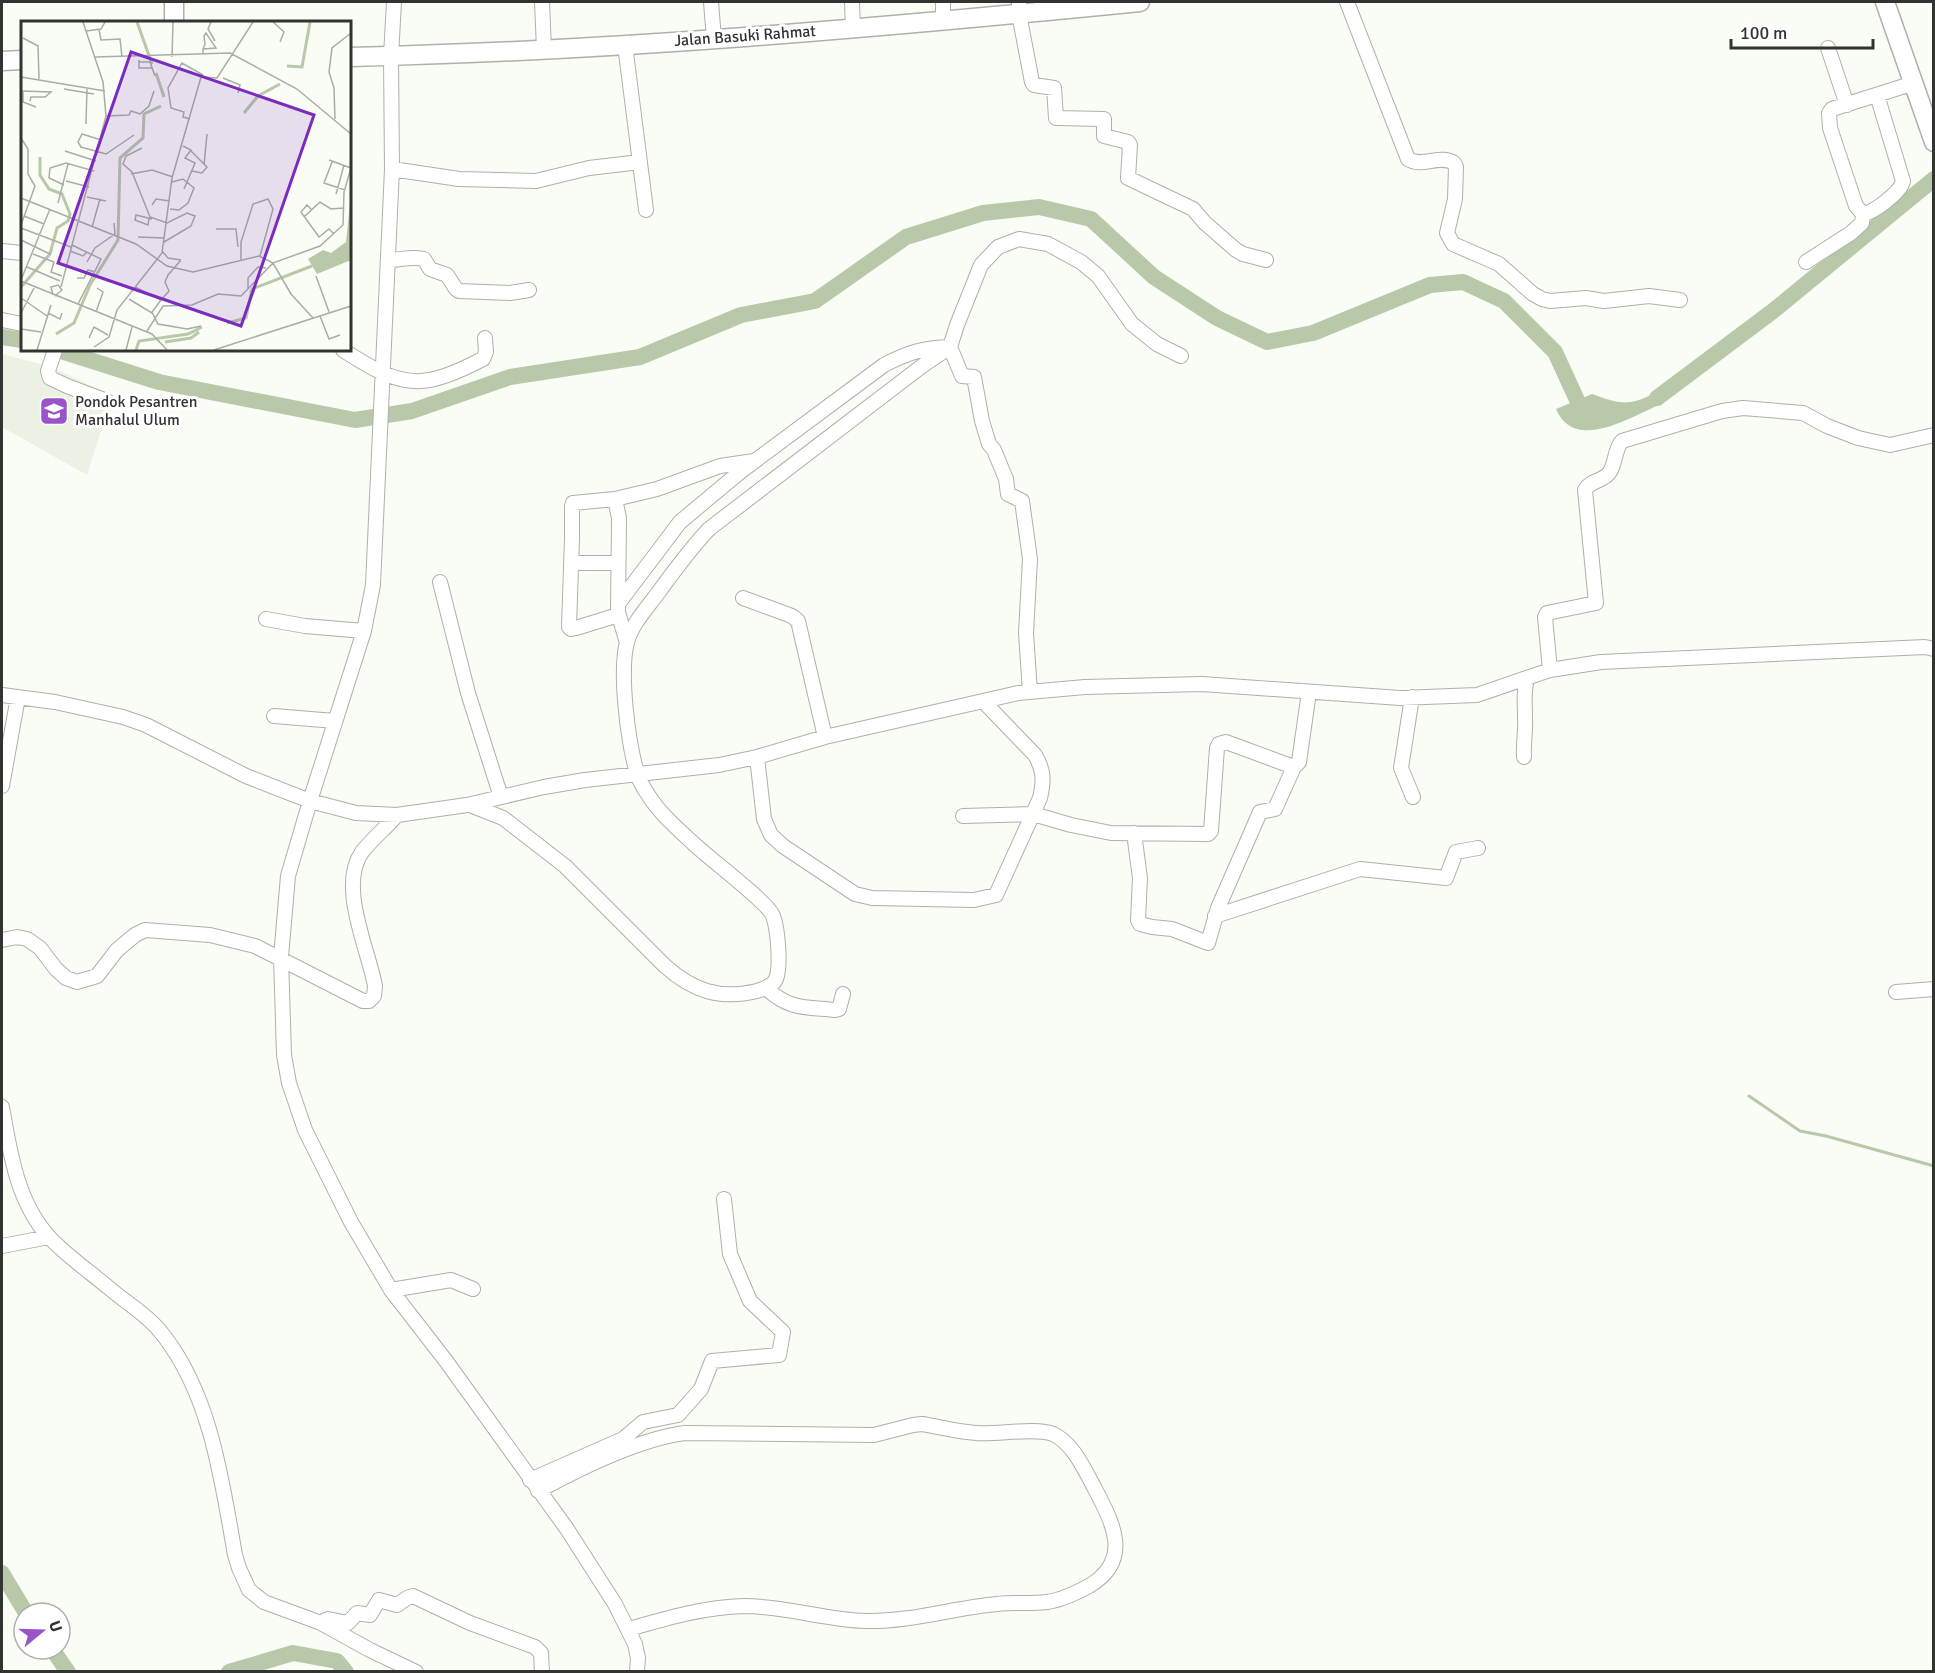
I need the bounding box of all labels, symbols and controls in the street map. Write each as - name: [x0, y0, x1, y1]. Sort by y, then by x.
- scale bar: [1731, 12, 1874, 50]
- inset map: [21, 21, 351, 351]
- street label: Jalan Basuki Rahmat: [674, 21, 817, 51]
- text: 100 m: [1740, 22, 1787, 44]
- place label: Pondok Pesantren Manhalul Ulum: [75, 392, 197, 430]
- school or university icon: Pondok Pesantren Manhalul Ulum: [38, 395, 70, 427]
- north arrow: [12, 1601, 72, 1661]
- text: U: [44, 1618, 66, 1635]

